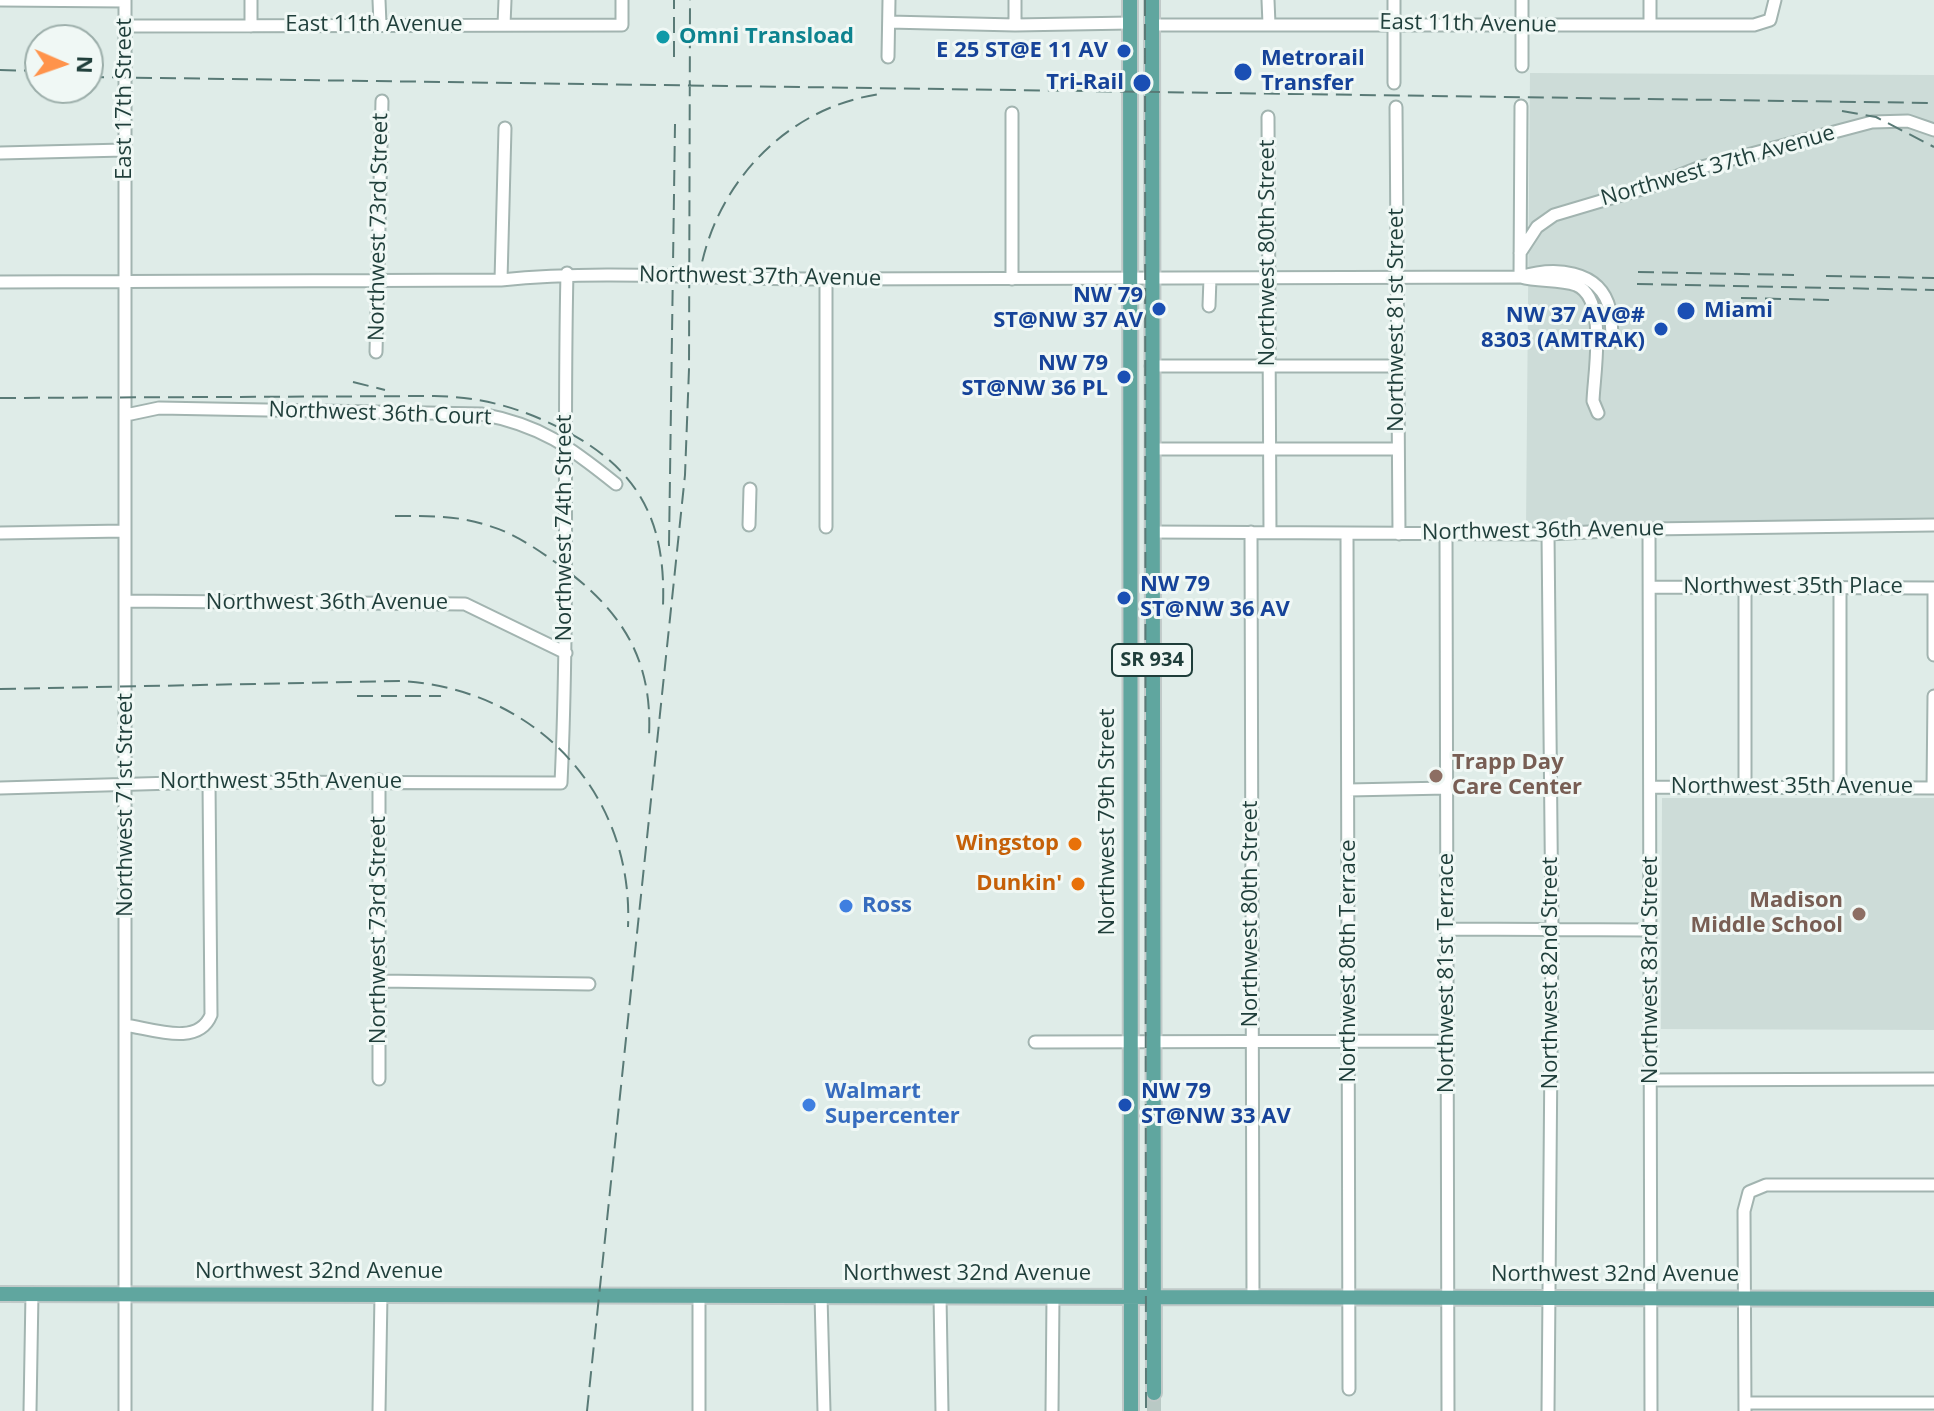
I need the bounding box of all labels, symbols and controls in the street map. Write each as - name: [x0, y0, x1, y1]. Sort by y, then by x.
- street label: East 11th Avenue: [1379, 9, 1557, 39]
- street label: East 11th Avenue: [285, 12, 463, 38]
- street label: East 17th Street: [112, 18, 138, 180]
- north arrow: [24, 24, 104, 104]
- place label: Omni Transload: [679, 24, 854, 50]
- marker: Omni Transload: [654, 28, 672, 46]
- place label: E 25 ST@E 11 AV: [936, 38, 1108, 64]
- marker: E 25 ST@E 11 AV: [1115, 42, 1133, 60]
- place label: Metrorail Transfer: [1261, 46, 1365, 98]
- text: N: [71, 55, 101, 74]
- marker: Metrorail Transfer: [1232, 61, 1254, 83]
- place label: Tri-Rail: [1046, 70, 1124, 96]
- marker: Tri-Rail: [1131, 72, 1153, 94]
- street label: Northwest 73rd Street: [364, 113, 394, 341]
- street label: Northwest 37th Avenue: [1598, 120, 1838, 212]
- street label: Northwest 80th Street: [1255, 139, 1281, 367]
- street label: Northwest 81st Street: [1384, 208, 1410, 432]
- street label: Northwest 37th Avenue: [639, 262, 881, 292]
- place label: NW 79 ST@NW 37 AV: [993, 283, 1143, 334]
- place label: Miami: [1704, 298, 1773, 324]
- marker: NW 79 ST@NW 37 AV: [1150, 300, 1168, 318]
- marker: Miami: [1675, 300, 1697, 322]
- place label: NW 37 AV@# 8303 (AMTRAK): [1481, 303, 1645, 354]
- marker: NW 37 AV@# 8303 (AMTRAK): [1652, 320, 1670, 338]
- place label: NW 79 ST@NW 36 PL: [961, 351, 1108, 402]
- marker: NW 79 ST@NW 36 PL: [1115, 368, 1133, 386]
- street label: Northwest 36th Court: [268, 397, 492, 431]
- street label: Northwest 74th Street: [552, 414, 578, 642]
- street label: Northwest 36th Avenue: [1422, 516, 1664, 546]
- place label: NW 79 ST@NW 36 AV: [1140, 572, 1290, 624]
- street label: Northwest 35th Place: [1683, 574, 1903, 600]
- marker: NW 79 ST@NW 36 AV: [1115, 589, 1133, 607]
- street label: Northwest 36th Avenue: [206, 590, 448, 616]
- road number: SR 934: [1112, 644, 1192, 676]
- street label: Northwest 71st Street: [113, 693, 139, 917]
- street label: Northwest 79th Street: [1095, 708, 1121, 936]
- place label: Trapp Day Care Center: [1452, 750, 1582, 802]
- marker: Trapp Day Care Center: [1427, 767, 1445, 785]
- street label: Northwest 35th Avenue: [160, 769, 402, 795]
- street label: Northwest 35th Avenue: [1671, 774, 1913, 800]
- street label: Northwest 80th Street: [1238, 800, 1264, 1028]
- street label: Northwest 73rd Street: [366, 816, 392, 1044]
- place label: Wingstop: [956, 831, 1059, 857]
- marker: Wingstop: [1066, 835, 1084, 853]
- street label: Northwest 80th Terrace: [1336, 839, 1362, 1083]
- street label: Northwest 81st Terrace: [1434, 853, 1460, 1093]
- street label: Northwest 83rd Street: [1638, 856, 1664, 1084]
- street label: Northwest 82nd Street: [1538, 857, 1564, 1089]
- place label: Dunkin': [976, 871, 1062, 897]
- marker: Dunkin': [1069, 875, 1087, 893]
- place label: Madison Middle School: [1690, 888, 1843, 940]
- place label: Ross: [862, 893, 912, 919]
- marker: Ross: [837, 897, 855, 915]
- marker: Madison Middle School: [1850, 905, 1868, 923]
- place label: Walmart Supercenter: [825, 1079, 960, 1130]
- place label: NW 79 ST@NW 33 AV: [1141, 1079, 1291, 1130]
- marker: Walmart Supercenter: [800, 1096, 818, 1114]
- marker: NW 79 ST@NW 33 AV: [1116, 1096, 1134, 1114]
- street label: Northwest 32nd Avenue: [195, 1259, 443, 1285]
- street label: Northwest 32nd Avenue: [843, 1261, 1091, 1287]
- street label: Northwest 32nd Avenue: [1491, 1262, 1739, 1288]

